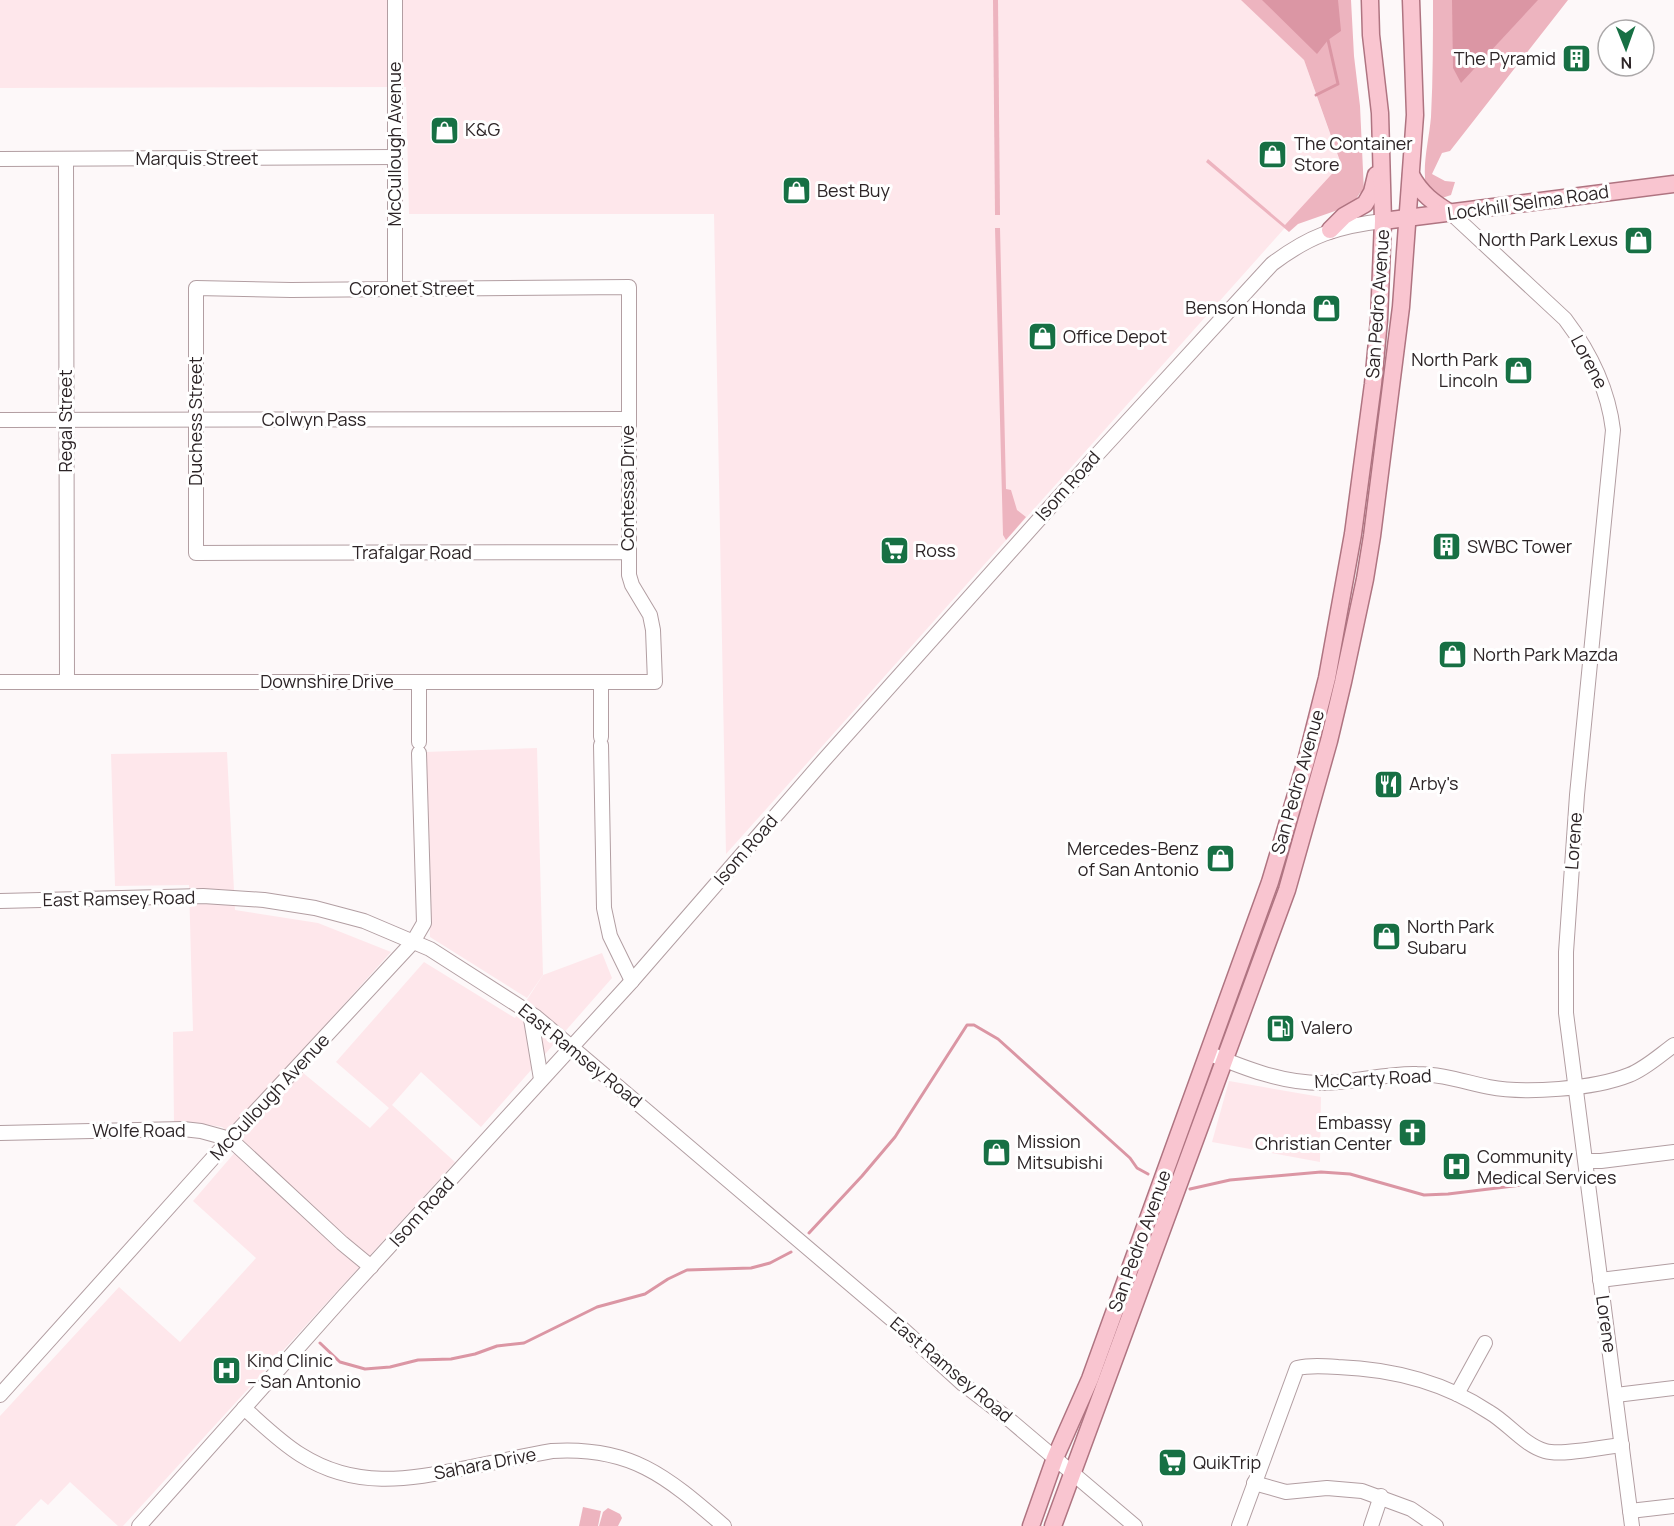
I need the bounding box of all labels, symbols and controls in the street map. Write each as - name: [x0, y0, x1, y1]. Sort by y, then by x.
- north arrow: [1596, 18, 1656, 78]
- building icon: The Pyramid: [1561, 43, 1593, 75]
- place label: The Pyramid: [1454, 46, 1556, 70]
- text: N: [1620, 52, 1632, 74]
- street label: McCullough Avenue: [382, 62, 406, 226]
- shop icon: K&G: [428, 114, 460, 146]
- place label: K&G: [465, 117, 500, 141]
- place label: The Container Store: [1294, 131, 1413, 176]
- shop icon: The Container Store: [1257, 138, 1289, 170]
- street label: Marquis Street: [135, 146, 259, 170]
- shop icon: Best Buy: [780, 175, 812, 207]
- place label: Best Buy: [817, 178, 891, 202]
- street label: Lockhill Selma Road: [1445, 179, 1610, 225]
- shop icon: North Park Lexus: [1623, 224, 1655, 256]
- place label: North Park Lexus: [1479, 227, 1618, 251]
- street label: San Pedro Avenue: [1360, 228, 1394, 379]
- street label: Coronet Street: [349, 276, 475, 300]
- shop icon: Benson Honda: [1311, 292, 1343, 324]
- place label: Benson Honda: [1185, 295, 1306, 319]
- shop icon: Office Depot: [1026, 321, 1058, 353]
- place label: Office Depot: [1063, 324, 1167, 348]
- street label: Lorene: [1566, 330, 1614, 393]
- place label: North Park Lincoln: [1411, 347, 1499, 392]
- shop icon: North Park Lincoln: [1503, 354, 1535, 386]
- street label: Duchess Street: [183, 356, 207, 486]
- street label: Regal Street: [53, 369, 77, 473]
- street label: Colwyn Pass: [262, 407, 366, 431]
- street label: Contessa Drive: [615, 425, 639, 551]
- street label: Isom Road: [1030, 445, 1105, 525]
- building icon: SWBC Tower: [1430, 531, 1462, 563]
- place label: SWBC Tower: [1467, 534, 1573, 558]
- supermarket icon: Ross: [878, 535, 910, 567]
- place label: Ross: [915, 538, 956, 562]
- street label: Trafalgar Road: [352, 540, 472, 564]
- shop icon: North Park Mazda: [1436, 639, 1468, 671]
- place label: North Park Mazda: [1473, 642, 1618, 666]
- street label: Downshire Drive: [260, 669, 394, 693]
- street label: San Pedro Avenue: [1265, 707, 1329, 857]
- restaurant icon: Arby's: [1372, 768, 1404, 800]
- place label: Arby's: [1409, 771, 1458, 795]
- street label: Isom Road: [708, 809, 782, 890]
- street label: Lorene: [1559, 811, 1587, 870]
- place label: Mercedes-Benz of San Antonio: [1067, 836, 1199, 881]
- shop icon: Mercedes-Benz of San Antonio: [1204, 843, 1236, 875]
- street label: East Ramsey Road: [42, 885, 196, 911]
- place label: North Park Subaru: [1407, 914, 1495, 959]
- shop icon: North Park Subaru: [1370, 921, 1402, 953]
- street label: East Ramsey Road: [514, 998, 648, 1113]
- fuel station icon: Valero: [1264, 1012, 1296, 1044]
- place label: Valero: [1301, 1015, 1353, 1039]
- street label: McCullough Avenue: [204, 1028, 334, 1165]
- street label: McCarty Road: [1314, 1063, 1432, 1093]
- place label: Embassy Christian Center: [1255, 1110, 1393, 1155]
- church icon: Embassy Christian Center: [1397, 1117, 1429, 1149]
- street label: Wolfe Road: [92, 1118, 186, 1142]
- place label: Mission Mitsubishi: [1017, 1129, 1103, 1174]
- shop icon: Mission Mitsubishi: [980, 1136, 1012, 1168]
- place label: Community Medical Services: [1477, 1144, 1616, 1189]
- hospital icon: Community Medical Services: [1440, 1151, 1472, 1183]
- street label: San Pedro Avenue: [1102, 1166, 1176, 1315]
- street label: Isom Road: [384, 1171, 459, 1251]
- street label: Lorene: [1591, 1294, 1623, 1354]
- street label: East Ramsey Road: [885, 1311, 1018, 1427]
- place label: Kind Clinic – San Antonio: [247, 1348, 361, 1393]
- hospital icon: Kind Clinic – San Antonio: [210, 1355, 242, 1387]
- street label: Sahara Drive: [432, 1441, 538, 1485]
- supermarket icon: QuikTrip: [1156, 1447, 1188, 1479]
- place label: QuikTrip: [1193, 1450, 1261, 1474]

